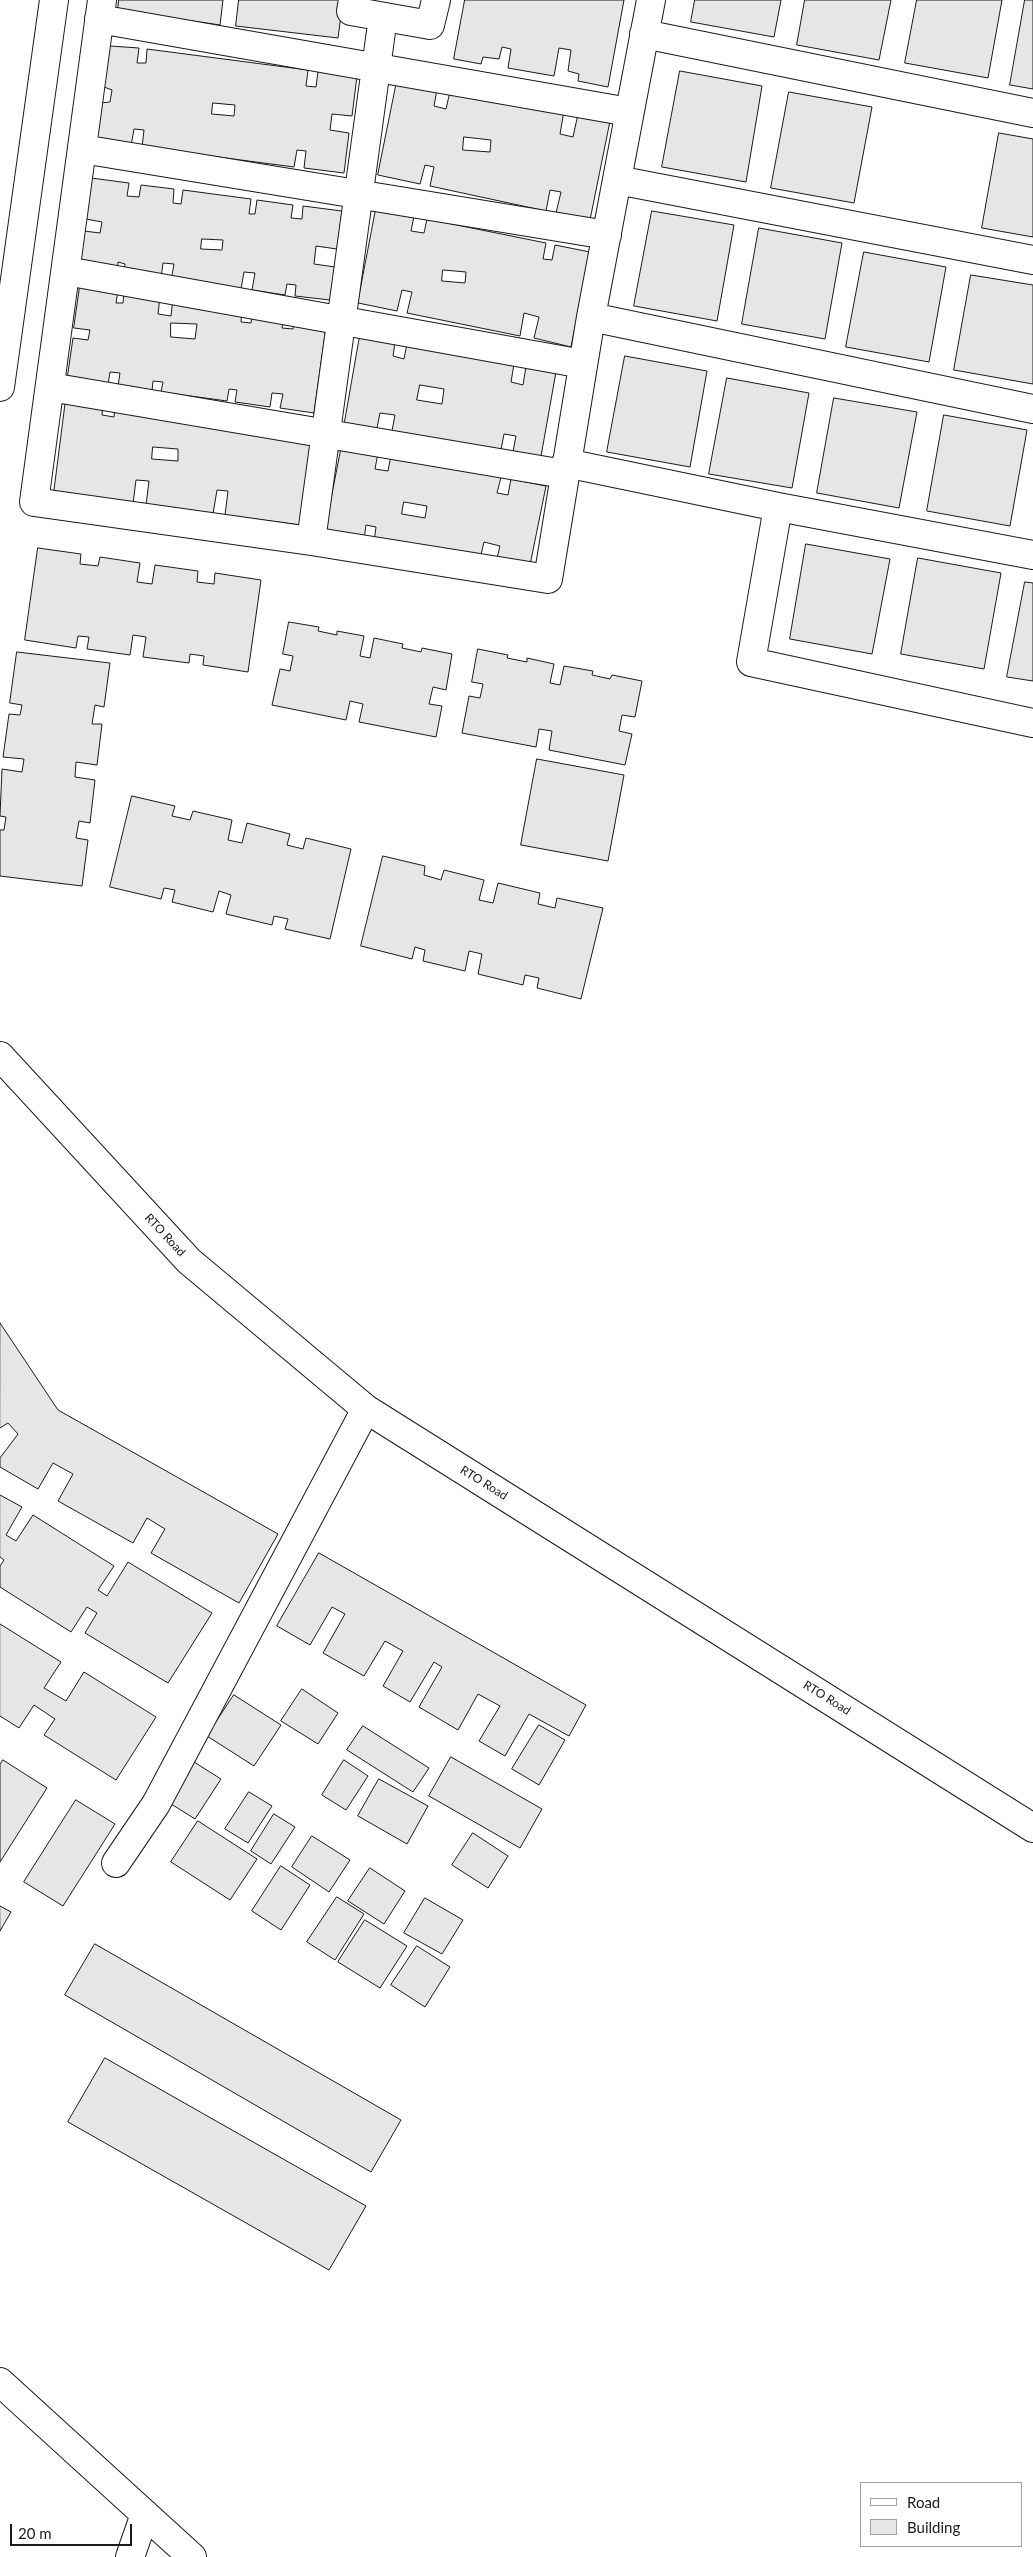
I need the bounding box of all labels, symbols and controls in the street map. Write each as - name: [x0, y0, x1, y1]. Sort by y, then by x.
- street label: RTO Road: [142, 1211, 188, 1259]
- street label: RTO Road: [458, 1463, 510, 1503]
- street label: RTO Road: [801, 1678, 853, 1718]
- legend: [860, 2482, 1023, 2547]
- text: Road: [907, 2493, 940, 2511]
- scale bar: [12, 2514, 135, 2546]
- text: Building: [907, 2518, 960, 2536]
- text: 20 m: [18, 2524, 52, 2542]

